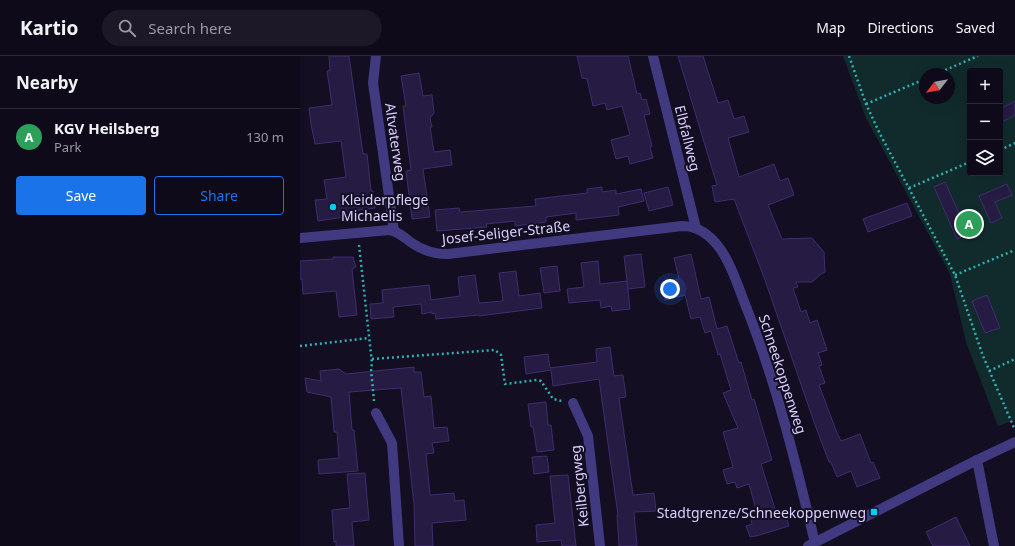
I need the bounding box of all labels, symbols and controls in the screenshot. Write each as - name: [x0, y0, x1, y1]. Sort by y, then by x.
- search box: [102, 10, 382, 46]
- text: Kartio: [20, 15, 78, 41]
- icon: search: [116, 17, 138, 39]
- text: Search here: [148, 18, 232, 38]
- text: Map: [816, 18, 845, 37]
- text: Directions: [867, 18, 934, 37]
- text: Saved: [956, 18, 995, 37]
- north arrow: [919, 68, 955, 104]
- map controls: [967, 68, 1003, 176]
- button: +: [967, 68, 1003, 104]
- text: Nearby: [16, 71, 78, 94]
- street label: Altvaterweg: [381, 102, 411, 182]
- street label: Elbfallweg: [671, 103, 705, 173]
- button: −: [967, 104, 1003, 140]
- text: KGV Heilsberg: [54, 118, 160, 138]
- text: A: [25, 128, 34, 146]
- text: 130 m: [246, 128, 284, 146]
- text: Park: [54, 138, 81, 156]
- button: layers: [967, 140, 1003, 176]
- button: Save: [16, 176, 146, 215]
- button: Share: [154, 176, 284, 215]
- place label: Kleiderpflege Michaelis: [341, 190, 429, 225]
- marker: Kleiderpflege Michaelis: [328, 202, 338, 212]
- pin: A: [956, 209, 982, 239]
- street label: Josef-Seliger-Straße: [439, 216, 571, 248]
- your location: [660, 279, 680, 299]
- street label: Schneekoppenweg: [755, 312, 811, 436]
- street label: Keilbergweg: [565, 444, 593, 528]
- place label: Stadtgrenze/Schneekoppenweg: [657, 503, 866, 522]
- marker: Stadtgrenze/Schneekoppenweg: [869, 507, 879, 517]

